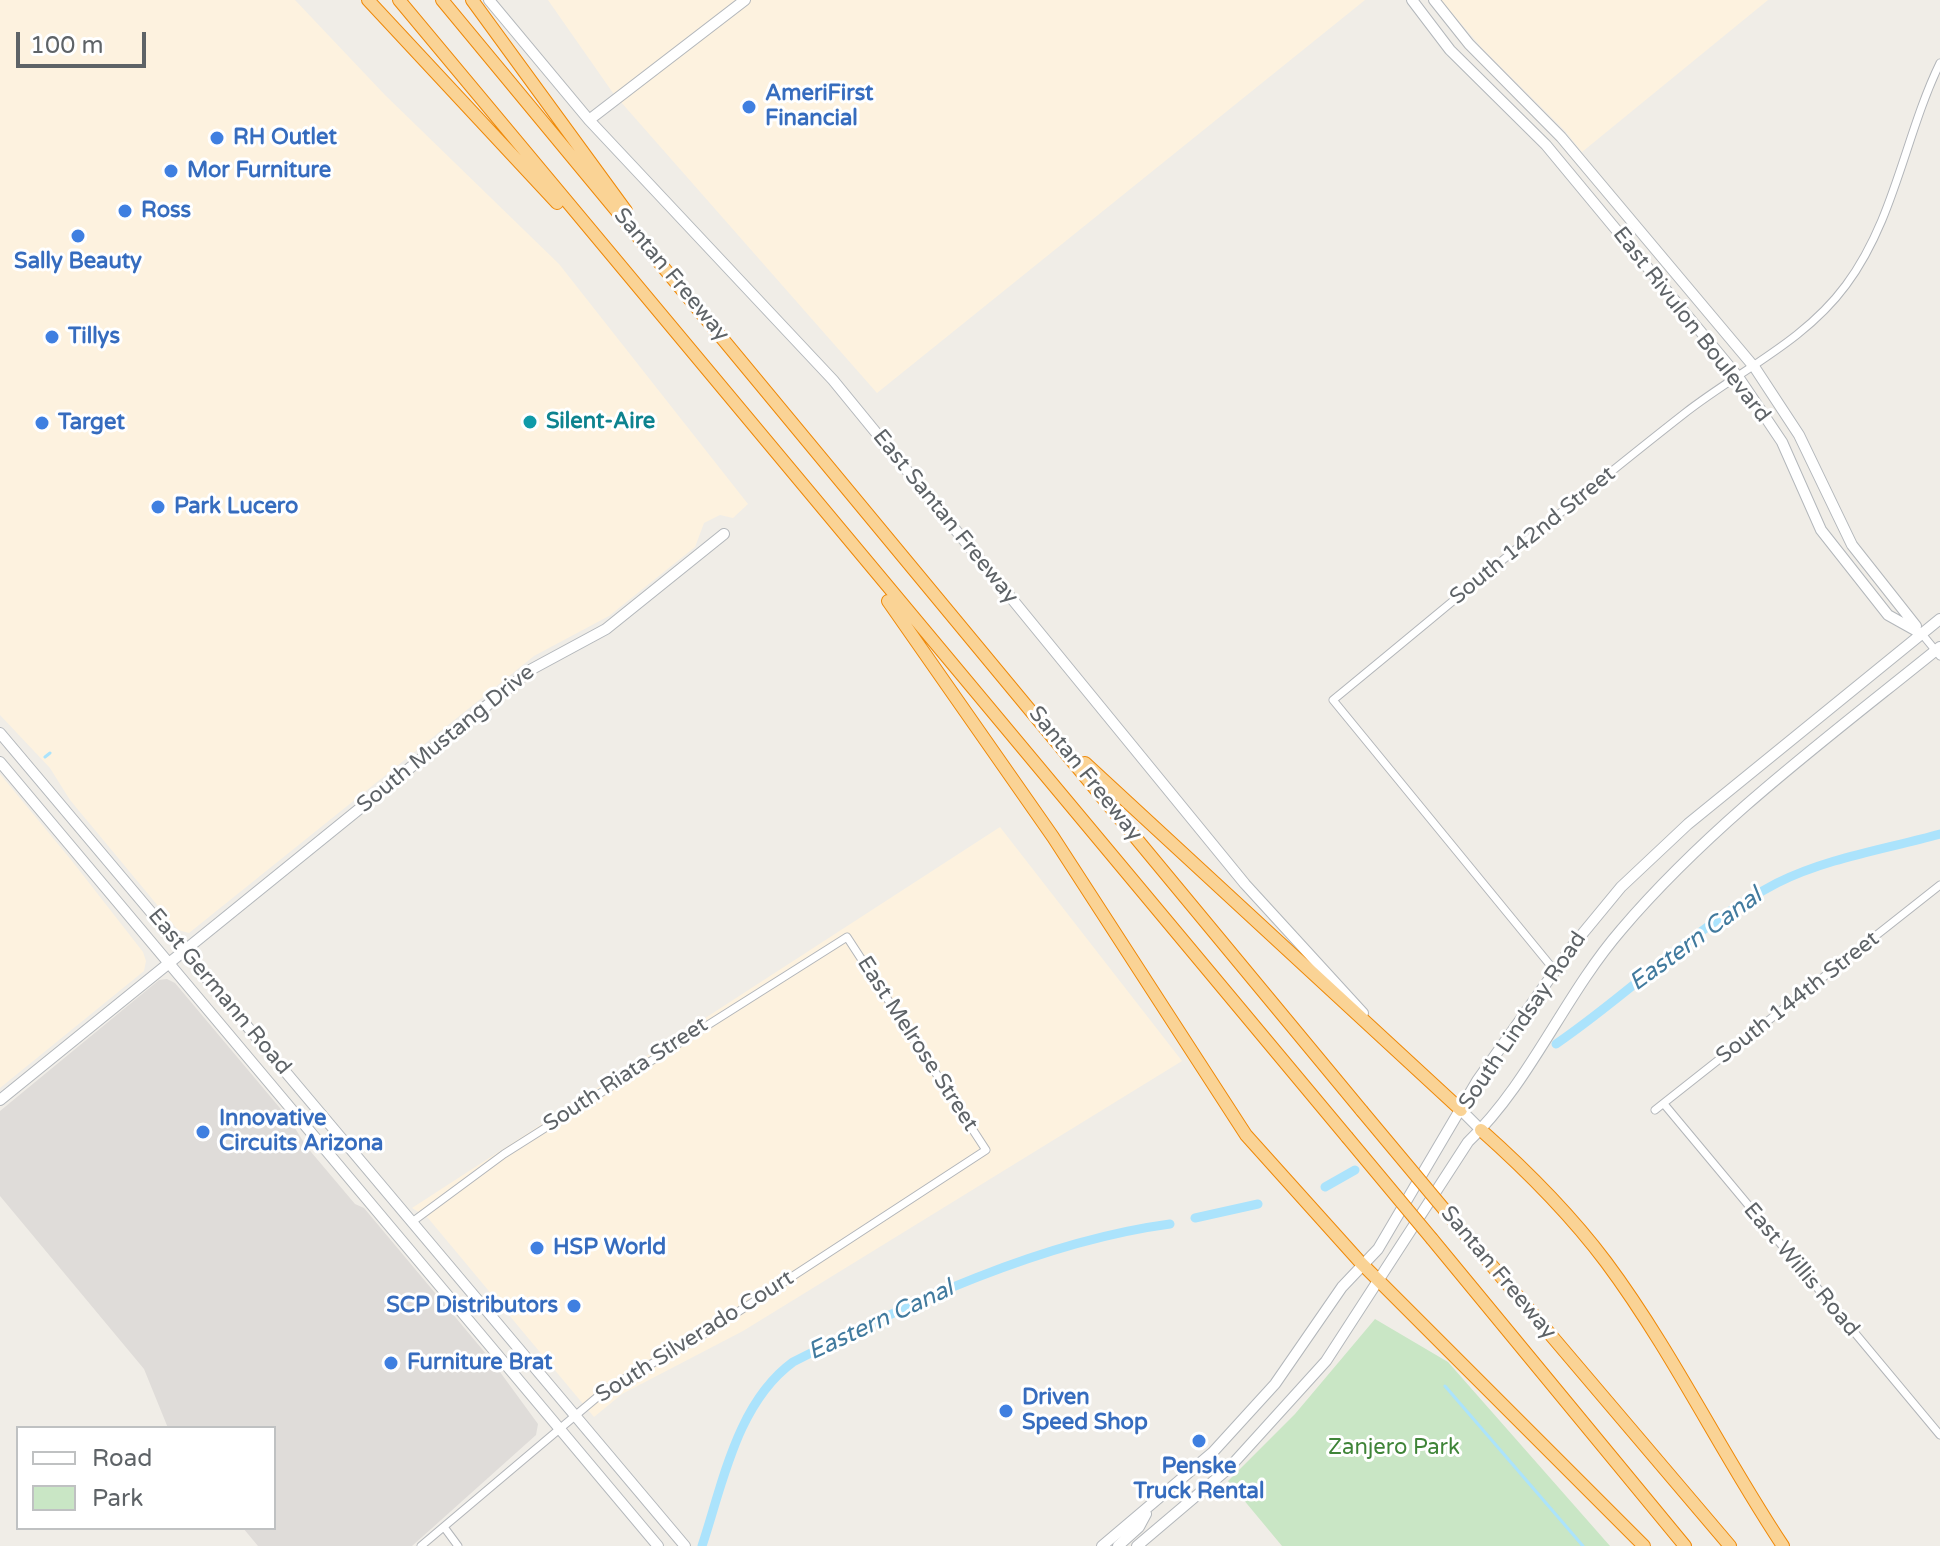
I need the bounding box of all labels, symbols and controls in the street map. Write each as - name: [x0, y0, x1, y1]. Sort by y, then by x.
- scale bar: [20, 16, 150, 66]
- text: 100 m: [30, 31, 104, 60]
- place label: AmeriFirst Financial: [765, 81, 874, 132]
- marker: AmeriFirst Financial: [740, 98, 758, 116]
- place label: RH Outlet: [233, 125, 337, 151]
- marker: RH Outlet: [208, 129, 226, 147]
- place label: Mor Furniture: [187, 158, 331, 184]
- marker: Mor Furniture: [162, 162, 180, 180]
- place label: Ross: [141, 198, 191, 224]
- marker: Ross: [116, 202, 134, 220]
- street label: Santan Freeway: [608, 203, 734, 347]
- street label: East Rivulon Boulevard: [1607, 222, 1775, 428]
- marker: Sally Beauty: [69, 227, 87, 245]
- place label: Sally Beauty: [14, 249, 142, 275]
- place label: Tillys: [68, 324, 120, 350]
- marker: Tillys: [43, 328, 61, 346]
- place label: Silent-Aire: [546, 409, 655, 435]
- place label: Target: [58, 410, 125, 436]
- marker: Silent-Aire: [521, 413, 539, 431]
- marker: Target: [33, 414, 51, 432]
- street label: East Santan Freeway: [867, 424, 1023, 610]
- street label: South 142nd Street: [1445, 461, 1621, 611]
- place label: Park Lucero: [174, 494, 298, 520]
- marker: Park Lucero: [149, 498, 167, 516]
- street label: South Mustang Drive: [352, 659, 540, 819]
- street label: Santan Freeway: [1023, 701, 1147, 847]
- water label: Eastern Canal: [1624, 882, 1768, 998]
- street label: East Germann Road: [142, 904, 296, 1080]
- street label: South 144th Street: [1711, 926, 1885, 1070]
- street label: South Lindsay Road: [1454, 927, 1592, 1115]
- street label: East Melrose Street: [851, 952, 983, 1136]
- street label: South Riata Street: [539, 1012, 713, 1138]
- place label: Innovative Circuits Arizona: [219, 1106, 383, 1158]
- marker: Innovative Circuits Arizona: [194, 1123, 212, 1141]
- street label: East Willis Road: [1737, 1198, 1865, 1342]
- street label: Santan Freeway: [1435, 1201, 1561, 1345]
- place label: HSP World: [553, 1235, 666, 1261]
- marker: HSP World: [528, 1239, 546, 1257]
- street label: South Silverado Court: [591, 1265, 799, 1409]
- water label: Eastern Canal: [804, 1275, 958, 1367]
- place label: SCP Distributors: [386, 1293, 558, 1319]
- marker: SCP Distributors: [565, 1297, 583, 1315]
- place label: Furniture Brat: [407, 1350, 552, 1376]
- marker: Furniture Brat: [382, 1354, 400, 1372]
- place label: Driven Speed Shop: [1022, 1385, 1148, 1436]
- marker: Driven Speed Shop: [997, 1402, 1015, 1420]
- legend: [16, 1426, 276, 1530]
- marker: Penske Truck Rental: [1190, 1432, 1208, 1450]
- park label: Zanjero Park: [1328, 1435, 1460, 1461]
- text: Road: [92, 1444, 152, 1473]
- place label: Penske Truck Rental: [1134, 1454, 1264, 1506]
- text: Park: [92, 1484, 143, 1513]

